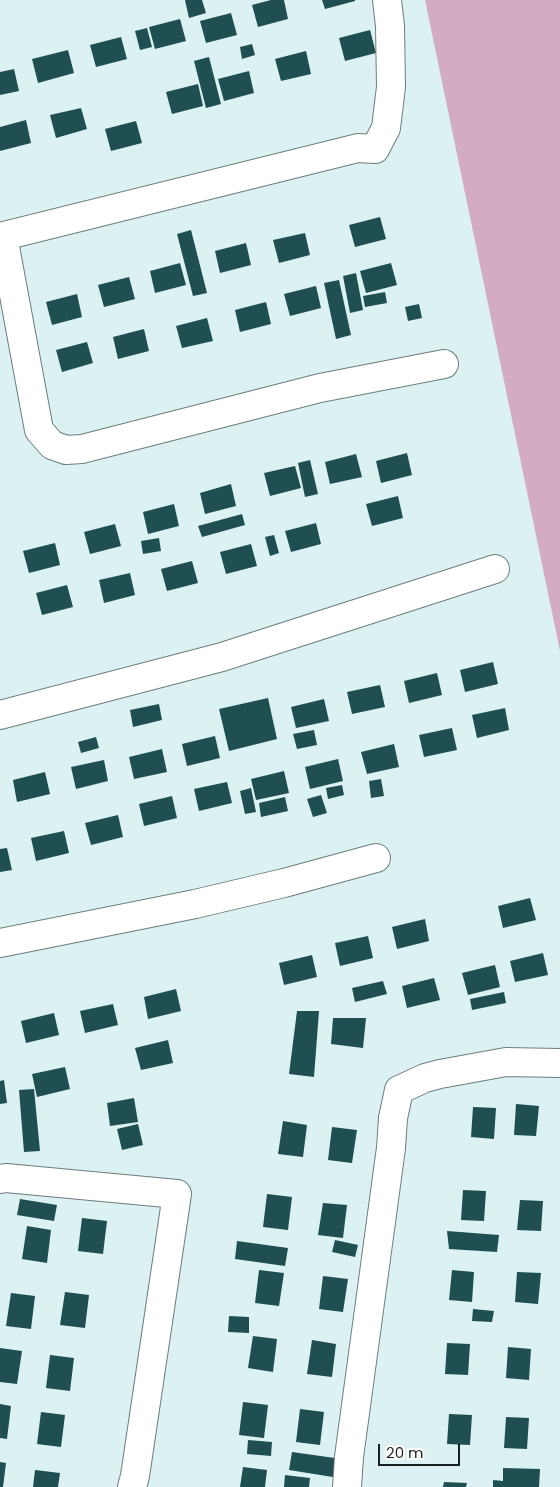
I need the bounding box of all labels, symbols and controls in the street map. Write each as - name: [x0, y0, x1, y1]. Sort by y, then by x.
- scale bar: [380, 1434, 462, 1466]
- text: 20 m: [386, 1442, 424, 1463]

